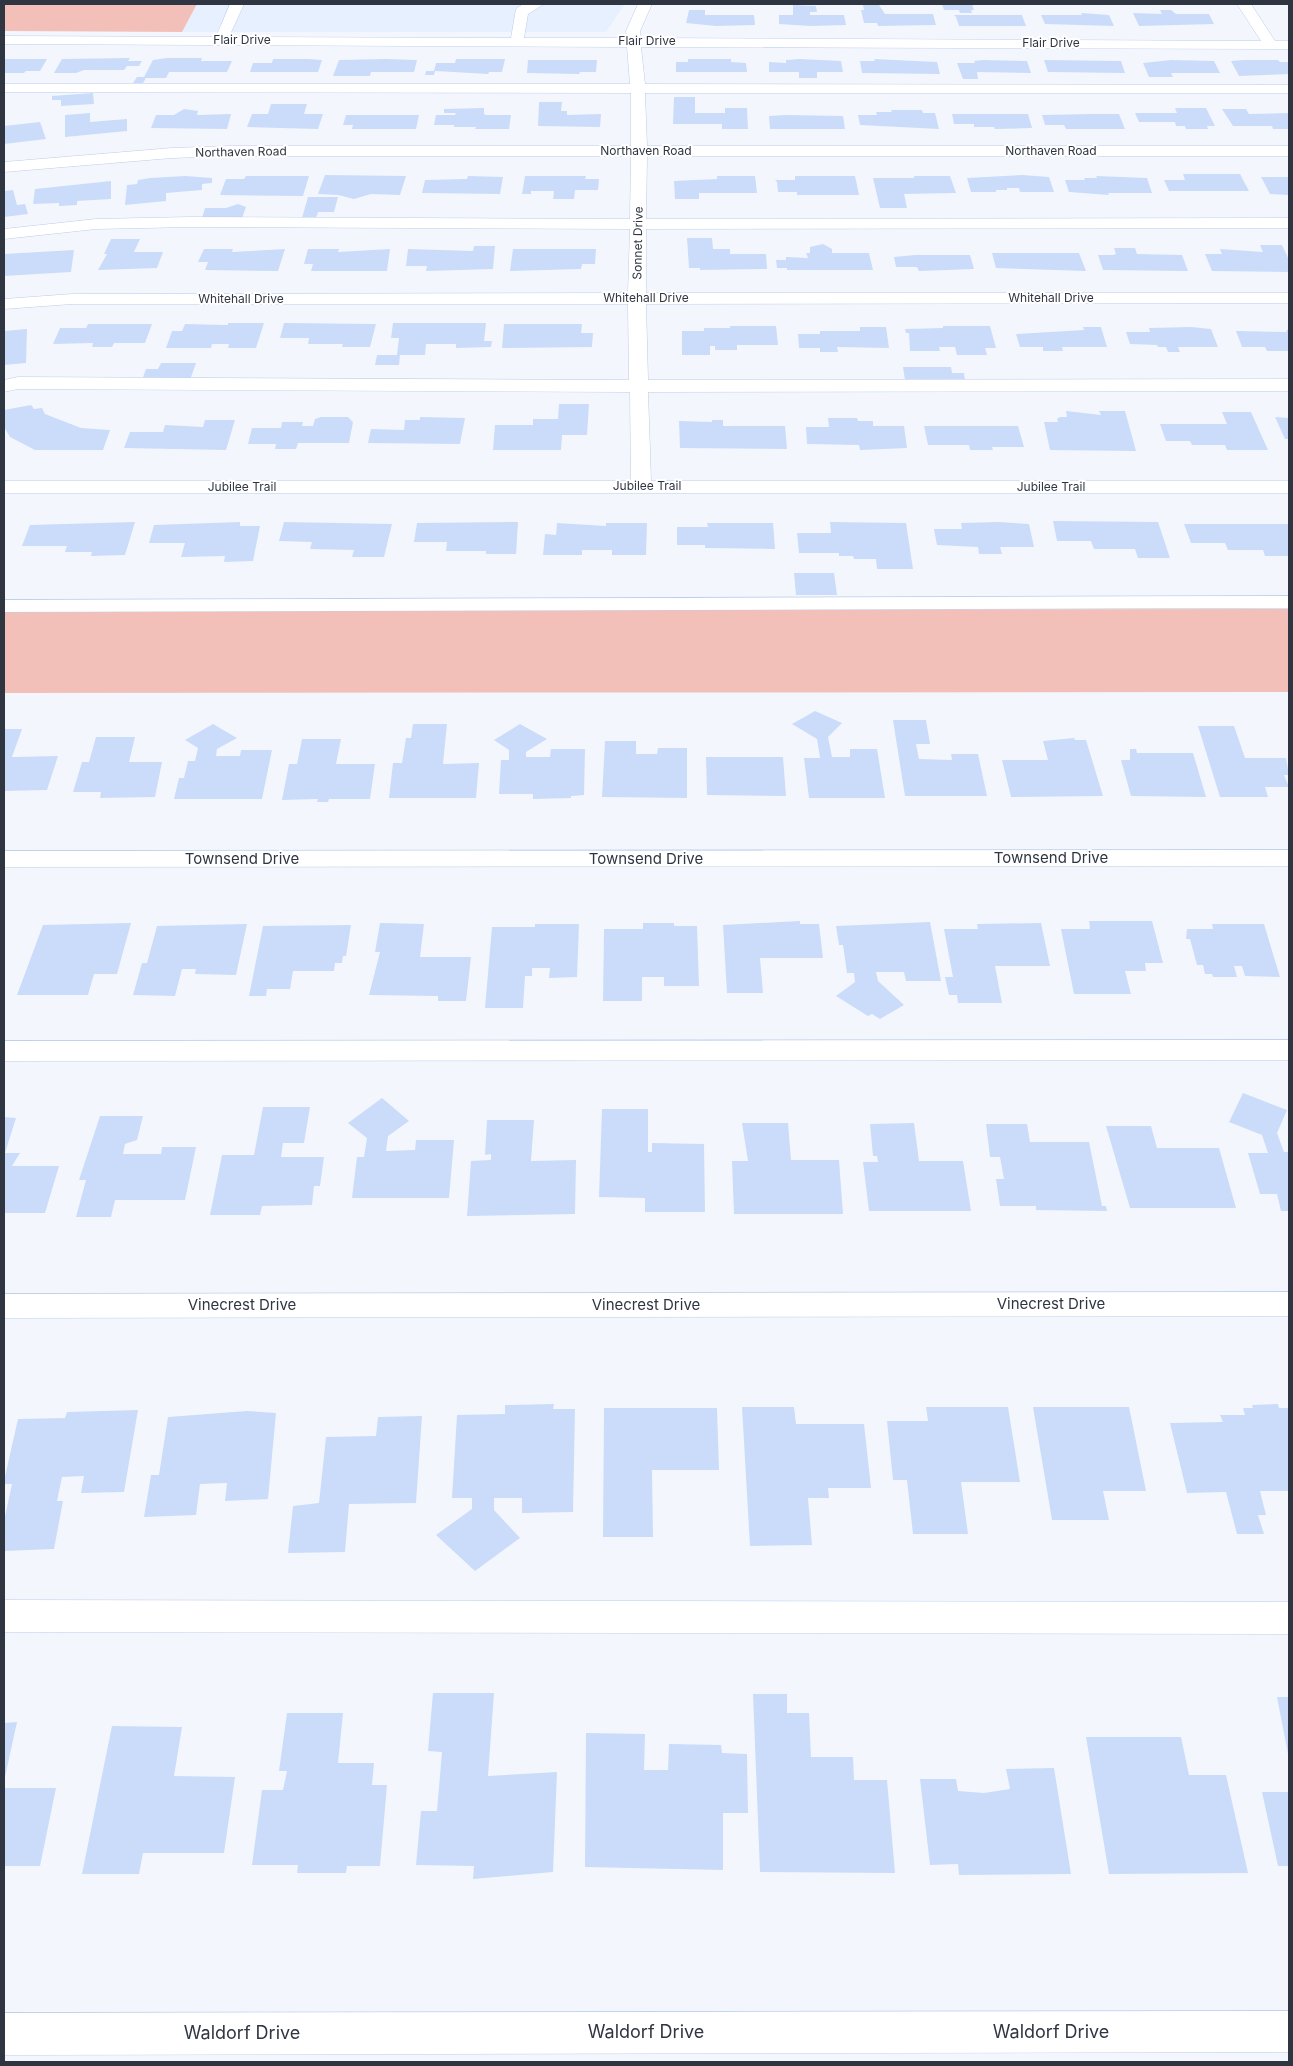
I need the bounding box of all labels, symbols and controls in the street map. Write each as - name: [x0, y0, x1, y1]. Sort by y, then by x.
- street label: Flair Drive: [213, 32, 271, 47]
- street label: Flair Drive: [618, 33, 676, 48]
- street label: Flair Drive: [1022, 35, 1080, 50]
- street label: Northaven Road: [195, 143, 287, 160]
- street label: Northaven Road: [600, 143, 692, 158]
- street label: Northaven Road: [1005, 143, 1097, 158]
- street label: Sonnet Drive: [629, 206, 646, 280]
- street label: Whitehall Drive: [603, 290, 689, 305]
- street label: Whitehall Drive: [1008, 290, 1094, 305]
- street label: Whitehall Drive: [198, 291, 284, 306]
- street label: Jubilee Trail: [613, 478, 681, 493]
- street label: Jubilee Trail: [208, 479, 276, 494]
- street label: Jubilee Trail: [1017, 479, 1085, 494]
- street label: Townsend Drive: [994, 848, 1108, 867]
- street label: Townsend Drive: [185, 849, 299, 868]
- street label: Townsend Drive: [589, 849, 703, 868]
- street label: Vinecrest Drive: [997, 1294, 1105, 1313]
- street label: Vinecrest Drive: [188, 1295, 296, 1314]
- street label: Vinecrest Drive: [592, 1295, 700, 1314]
- street label: Waldorf Drive: [588, 2021, 704, 2042]
- street label: Waldorf Drive: [993, 2021, 1109, 2042]
- street label: Waldorf Drive: [184, 2022, 300, 2043]

